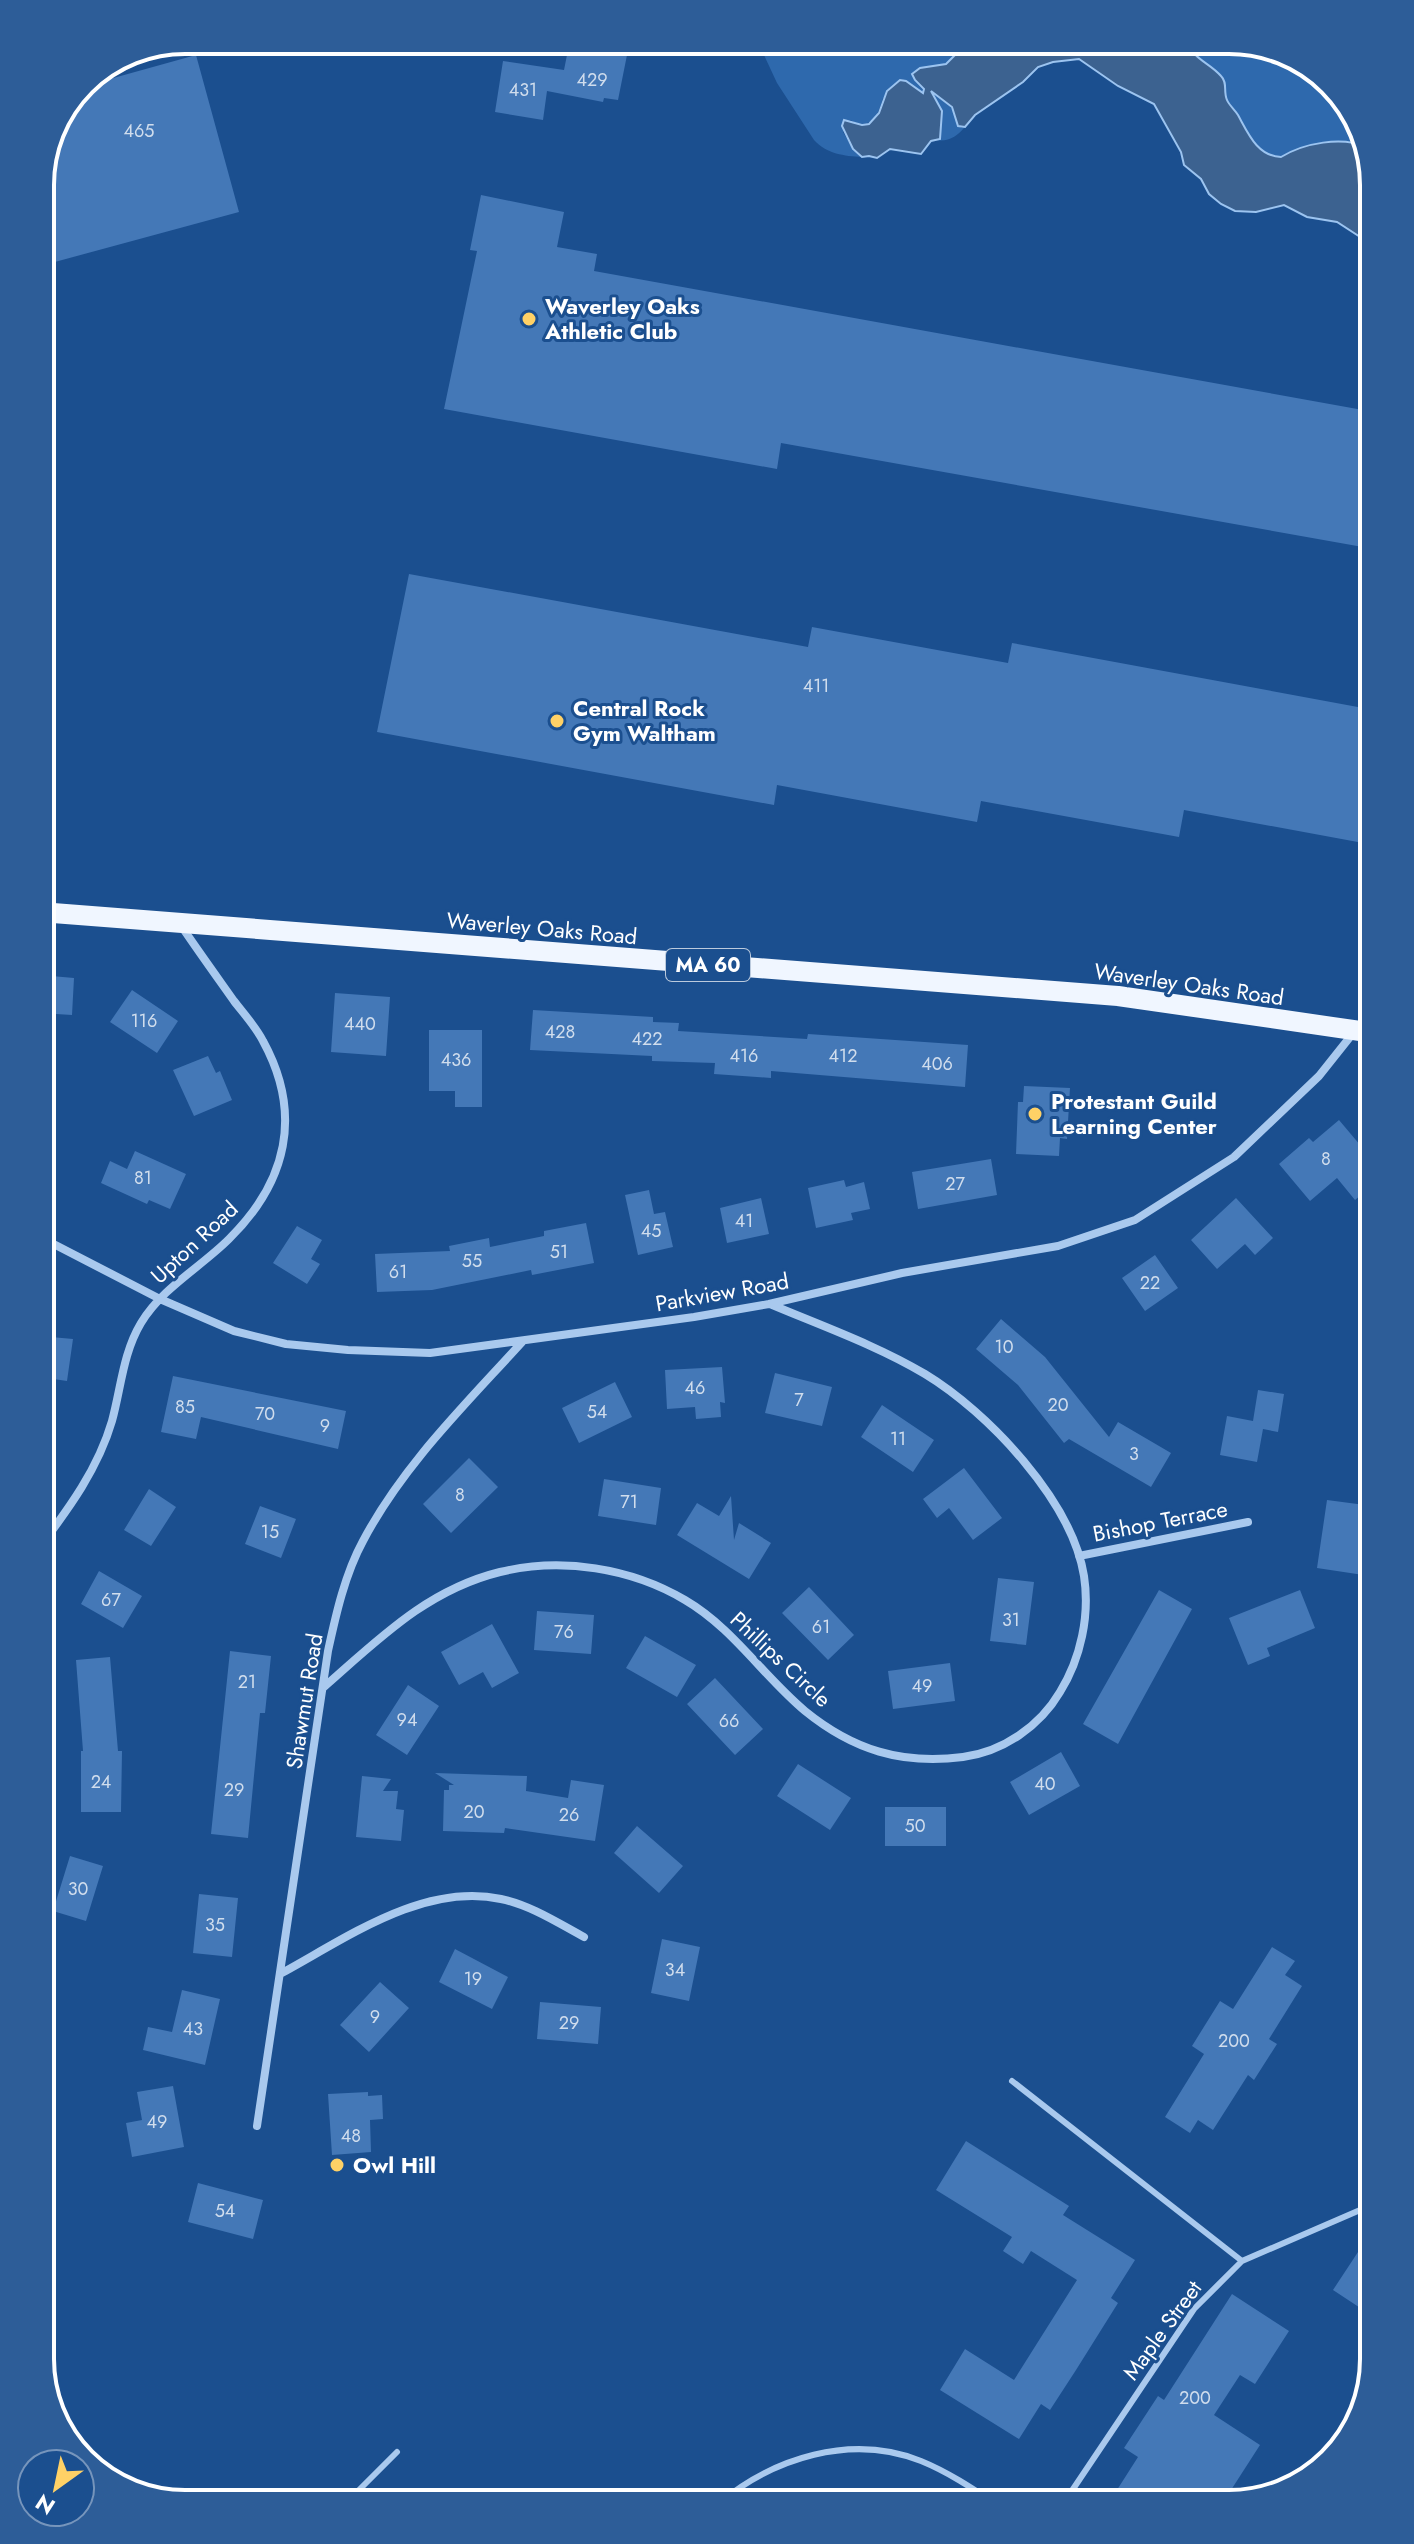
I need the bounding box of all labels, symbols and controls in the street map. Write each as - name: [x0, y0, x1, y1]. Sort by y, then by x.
- house number: 429: [576, 67, 608, 93]
- house number: 431: [509, 77, 537, 103]
- house number: 465: [123, 118, 155, 144]
- place label: Waverley Oaks Athletic Club: [544, 290, 700, 347]
- marker: Waverley Oaks Athletic Club: [520, 310, 538, 328]
- house number: 411: [803, 673, 829, 699]
- place label: Central Rock Gym Waltham: [573, 692, 716, 749]
- marker: Central Rock Gym Waltham: [548, 712, 566, 730]
- street label: Waverley Oaks Road: [445, 904, 639, 952]
- road number: MA 60: [666, 949, 750, 981]
- street label: Waverley Oaks Road: [1092, 955, 1286, 1013]
- house number: 116: [131, 1008, 157, 1034]
- house number: 440: [344, 1011, 376, 1037]
- house number: 428: [545, 1019, 575, 1045]
- house number: 422: [632, 1026, 662, 1052]
- house number: 416: [730, 1043, 758, 1069]
- house number: 412: [829, 1043, 857, 1069]
- house number: 436: [441, 1047, 471, 1073]
- house number: 406: [921, 1051, 953, 1077]
- place label: Protestant Guild Learning Center: [1051, 1085, 1217, 1142]
- marker: Protestant Guild Learning Center: [1026, 1105, 1044, 1123]
- house number: 8: [1321, 1146, 1331, 1172]
- house number: 81: [134, 1165, 152, 1191]
- house number: 27: [945, 1171, 965, 1197]
- street label: Upton Road: [143, 1193, 245, 1291]
- house number: 41: [735, 1208, 753, 1234]
- house number: 45: [641, 1218, 661, 1244]
- house number: 51: [550, 1239, 568, 1265]
- house number: 55: [462, 1248, 482, 1274]
- house number: 61: [389, 1259, 407, 1285]
- street label: Parkview Road: [653, 1265, 791, 1319]
- house number: 22: [1140, 1270, 1160, 1296]
- house number: 10: [995, 1334, 1014, 1360]
- house number: 46: [685, 1375, 705, 1401]
- house number: 7: [794, 1387, 804, 1413]
- house number: 20: [1047, 1392, 1069, 1418]
- house number: 85: [175, 1394, 195, 1420]
- house number: 54: [587, 1399, 607, 1425]
- house number: 70: [255, 1401, 275, 1427]
- house number: 9: [320, 1413, 330, 1439]
- house number: 11: [890, 1426, 906, 1452]
- house number: 3: [1129, 1441, 1139, 1467]
- house number: 8: [455, 1482, 465, 1508]
- house number: 71: [620, 1489, 638, 1515]
- street label: Bishop Terrace: [1090, 1492, 1230, 1550]
- house number: 15: [261, 1519, 279, 1545]
- house number: 67: [101, 1587, 121, 1613]
- street label: Phillips Circle: [723, 1604, 839, 1714]
- house number: 31: [1002, 1607, 1020, 1633]
- house number: 61: [812, 1614, 830, 1640]
- house number: 76: [554, 1619, 574, 1645]
- street label: Shawmut Road: [277, 1631, 331, 1771]
- house number: 21: [238, 1669, 256, 1695]
- house number: 49: [912, 1673, 932, 1699]
- house number: 94: [397, 1707, 417, 1733]
- house number: 66: [719, 1708, 739, 1734]
- house number: 24: [91, 1769, 111, 1795]
- house number: 40: [1034, 1771, 1056, 1797]
- house number: 29: [224, 1777, 244, 1803]
- house number: 20: [463, 1799, 485, 1825]
- house number: 26: [559, 1802, 579, 1828]
- house number: 50: [905, 1813, 926, 1839]
- house number: 30: [68, 1876, 89, 1902]
- house number: 35: [205, 1912, 225, 1938]
- house number: 34: [665, 1957, 685, 1983]
- house number: 19: [464, 1966, 482, 1992]
- house number: 9: [370, 2004, 380, 2030]
- house number: 29: [559, 2010, 579, 2036]
- house number: 43: [183, 2016, 203, 2042]
- house number: 200: [1218, 2028, 1250, 2054]
- house number: 49: [147, 2109, 167, 2135]
- house number: 48: [341, 2123, 361, 2149]
- place label: Owl Hill: [353, 2149, 436, 2181]
- marker: Owl Hill: [328, 2156, 346, 2174]
- house number: 54: [215, 2198, 235, 2224]
- street label: Maple Street: [1115, 2273, 1210, 2387]
- house number: 200: [1179, 2385, 1211, 2411]
- north arrow: [16, 2448, 96, 2528]
- text: N: [29, 2487, 61, 2523]

